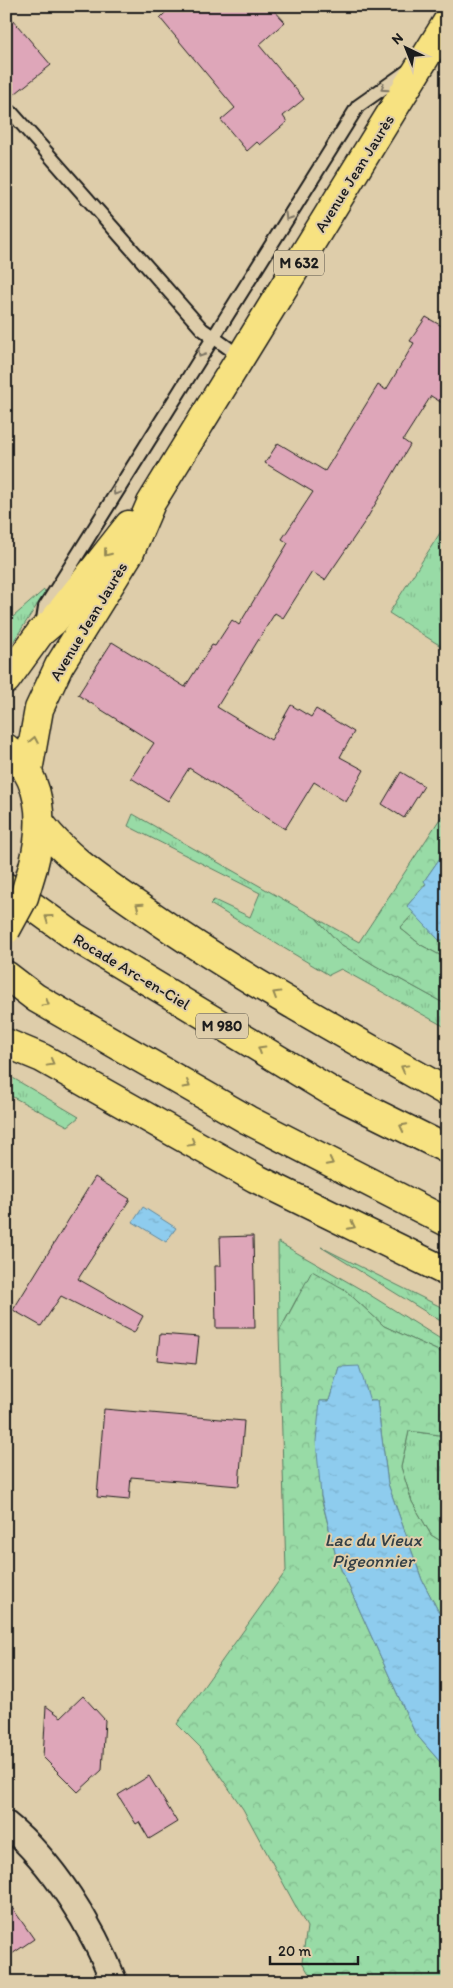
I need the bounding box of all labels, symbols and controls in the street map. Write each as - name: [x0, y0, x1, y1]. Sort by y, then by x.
- north arrow: [380, 22, 430, 72]
- text: N: [388, 29, 407, 48]
- one-way arrow: [380, 82, 390, 91]
- street label: Avenue Jean Jaurès: [311, 111, 398, 236]
- one-way arrow: [285, 211, 294, 220]
- road number: M 632: [274, 250, 324, 276]
- one-way arrow: [198, 349, 208, 358]
- one-way arrow: [113, 487, 122, 496]
- one-way arrow: [104, 547, 113, 556]
- street label: Avenue Jean Jaurès: [46, 558, 131, 684]
- one-way arrow: [28, 735, 38, 744]
- one-way arrow: [135, 903, 145, 912]
- one-way arrow: [45, 915, 54, 923]
- street label: Rocade Arc-en-Ciel: [70, 929, 194, 1014]
- one-way arrow: [272, 991, 281, 1001]
- one-way arrow: [41, 997, 50, 1007]
- road number: M 980: [196, 1014, 248, 1038]
- one-way arrow: [257, 1045, 266, 1055]
- one-way arrow: [45, 1057, 54, 1067]
- one-way arrow: [401, 1064, 410, 1074]
- one-way arrow: [181, 1078, 190, 1088]
- one-way arrow: [399, 1123, 408, 1133]
- one-way arrow: [187, 1136, 196, 1146]
- one-way arrow: [324, 1156, 333, 1166]
- one-way arrow: [347, 1219, 356, 1230]
- water label: Lac du Vieux Pigeonnier: [325, 1529, 423, 1572]
- scale bar: [270, 1933, 358, 1965]
- text: 20 m: [278, 1942, 312, 1960]

